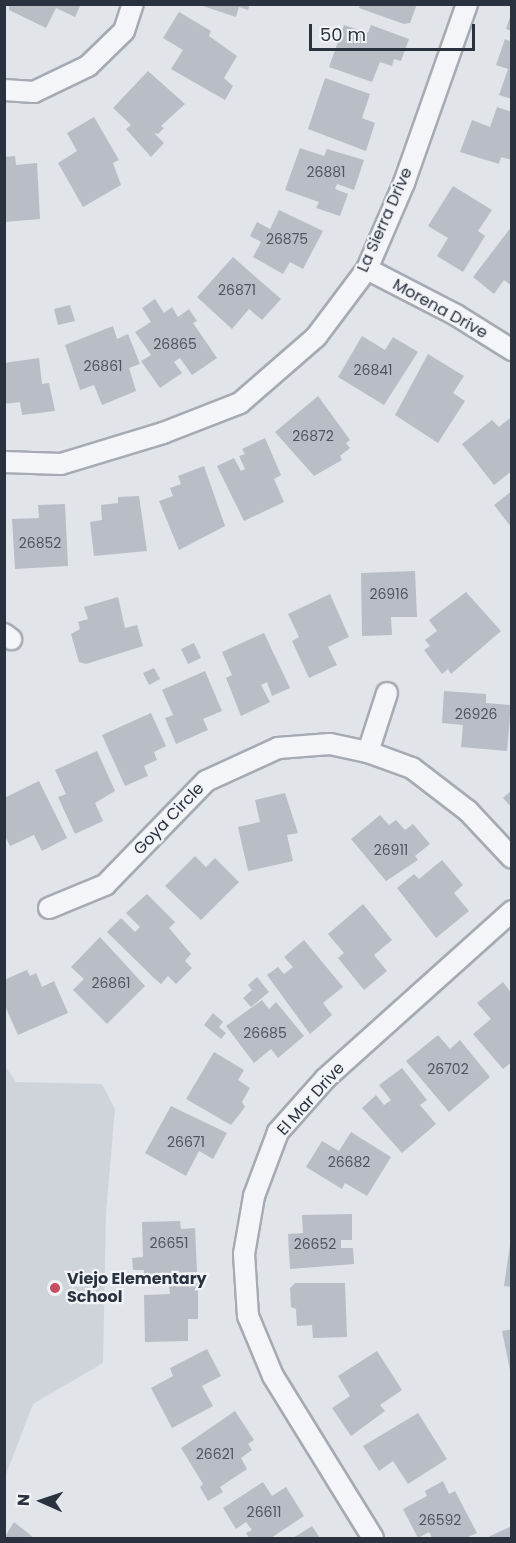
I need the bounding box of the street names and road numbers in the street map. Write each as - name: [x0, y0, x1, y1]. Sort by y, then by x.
- street label: La Sierra Drive: [353, 165, 417, 275]
- street label: Morena Drive: [389, 275, 491, 343]
- street label: Goya Circle: [130, 779, 208, 859]
- street label: El Mar Drive: [273, 1059, 349, 1139]

